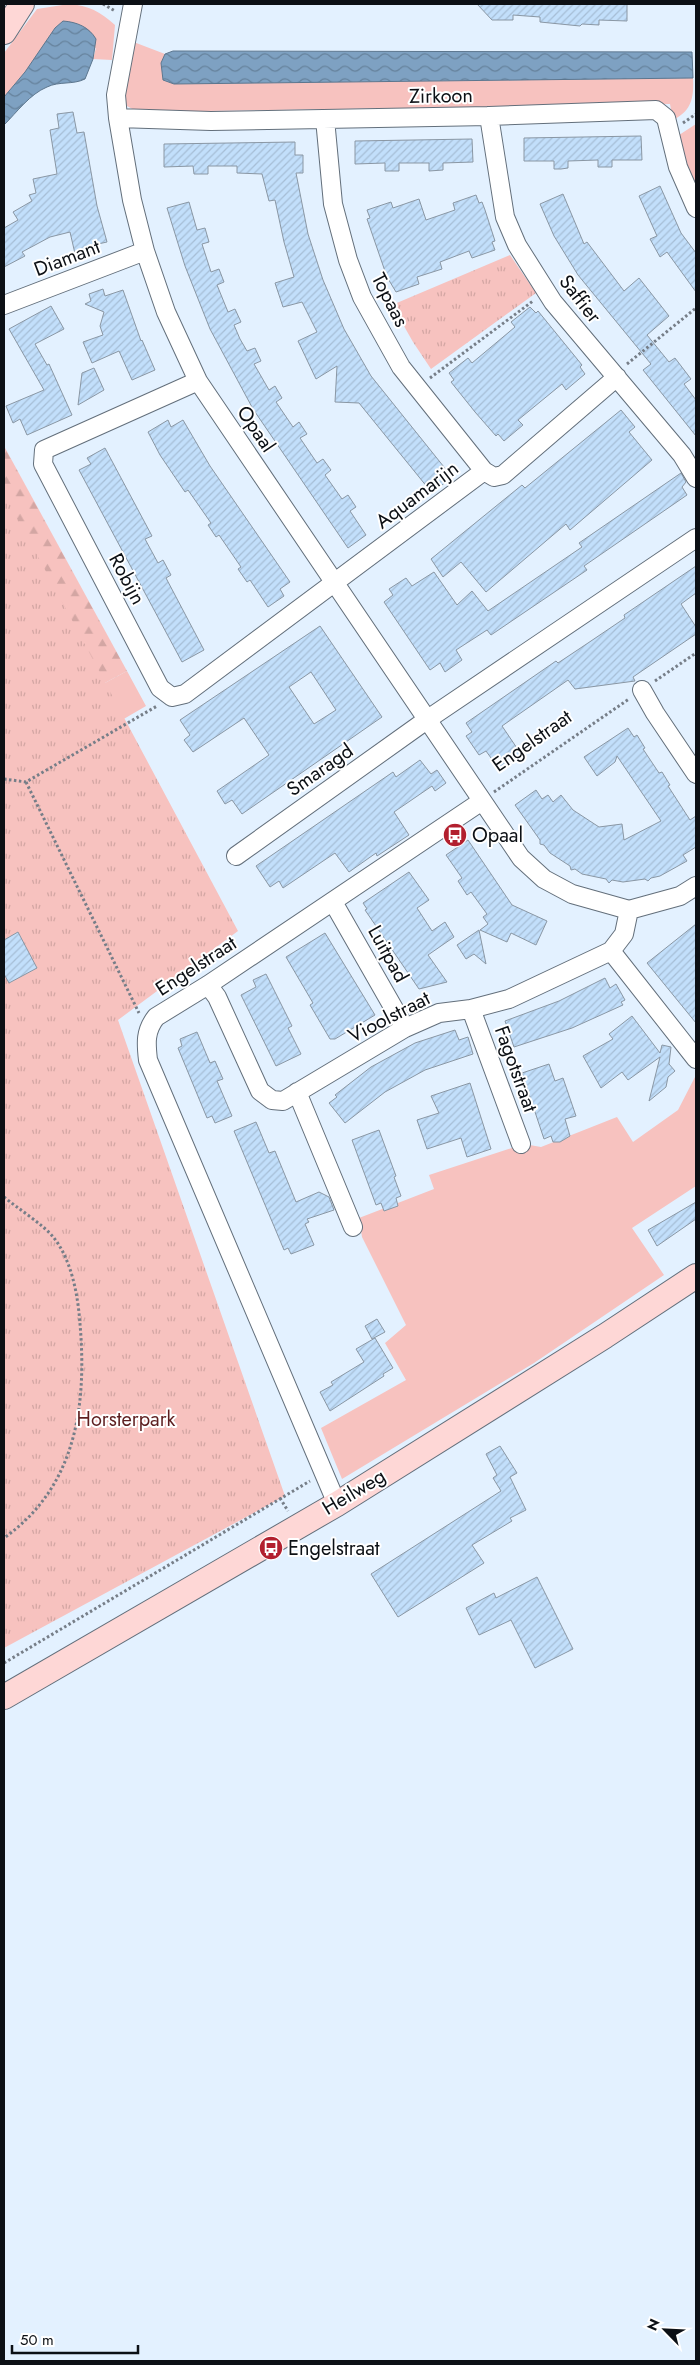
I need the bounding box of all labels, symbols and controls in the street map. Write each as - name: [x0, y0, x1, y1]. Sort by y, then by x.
- street label: Zirkoon: [409, 81, 473, 111]
- street label: Diamant: [30, 232, 105, 284]
- street label: Topaas: [364, 268, 416, 332]
- street label: Saffier: [552, 269, 608, 329]
- street label: Opaal: [230, 400, 282, 458]
- street label: Aquamarijn: [369, 454, 465, 536]
- street label: Robijn: [101, 548, 153, 610]
- street label: Engelstraat: [486, 703, 578, 779]
- street label: Smaragd: [281, 736, 359, 804]
- place label: Opaal: [472, 821, 523, 850]
- bus stop icon: Opaal: [442, 822, 468, 848]
- street label: Luitpad: [360, 920, 416, 988]
- street label: Engelstraat: [150, 929, 242, 1003]
- street label: Vioolstraat: [343, 984, 435, 1050]
- street label: Fagotstraat: [487, 1022, 545, 1116]
- park label: Horsterpark: [77, 1405, 176, 1434]
- street label: Heilweg: [317, 1462, 391, 1522]
- place label: Engelstraat: [288, 1534, 380, 1563]
- bus stop icon: Engelstraat: [258, 1535, 284, 1561]
- north arrow: [640, 2305, 690, 2355]
- text: N: [642, 2316, 665, 2334]
- scale bar: [12, 2322, 139, 2354]
- text: 50 m: [20, 2329, 54, 2351]

